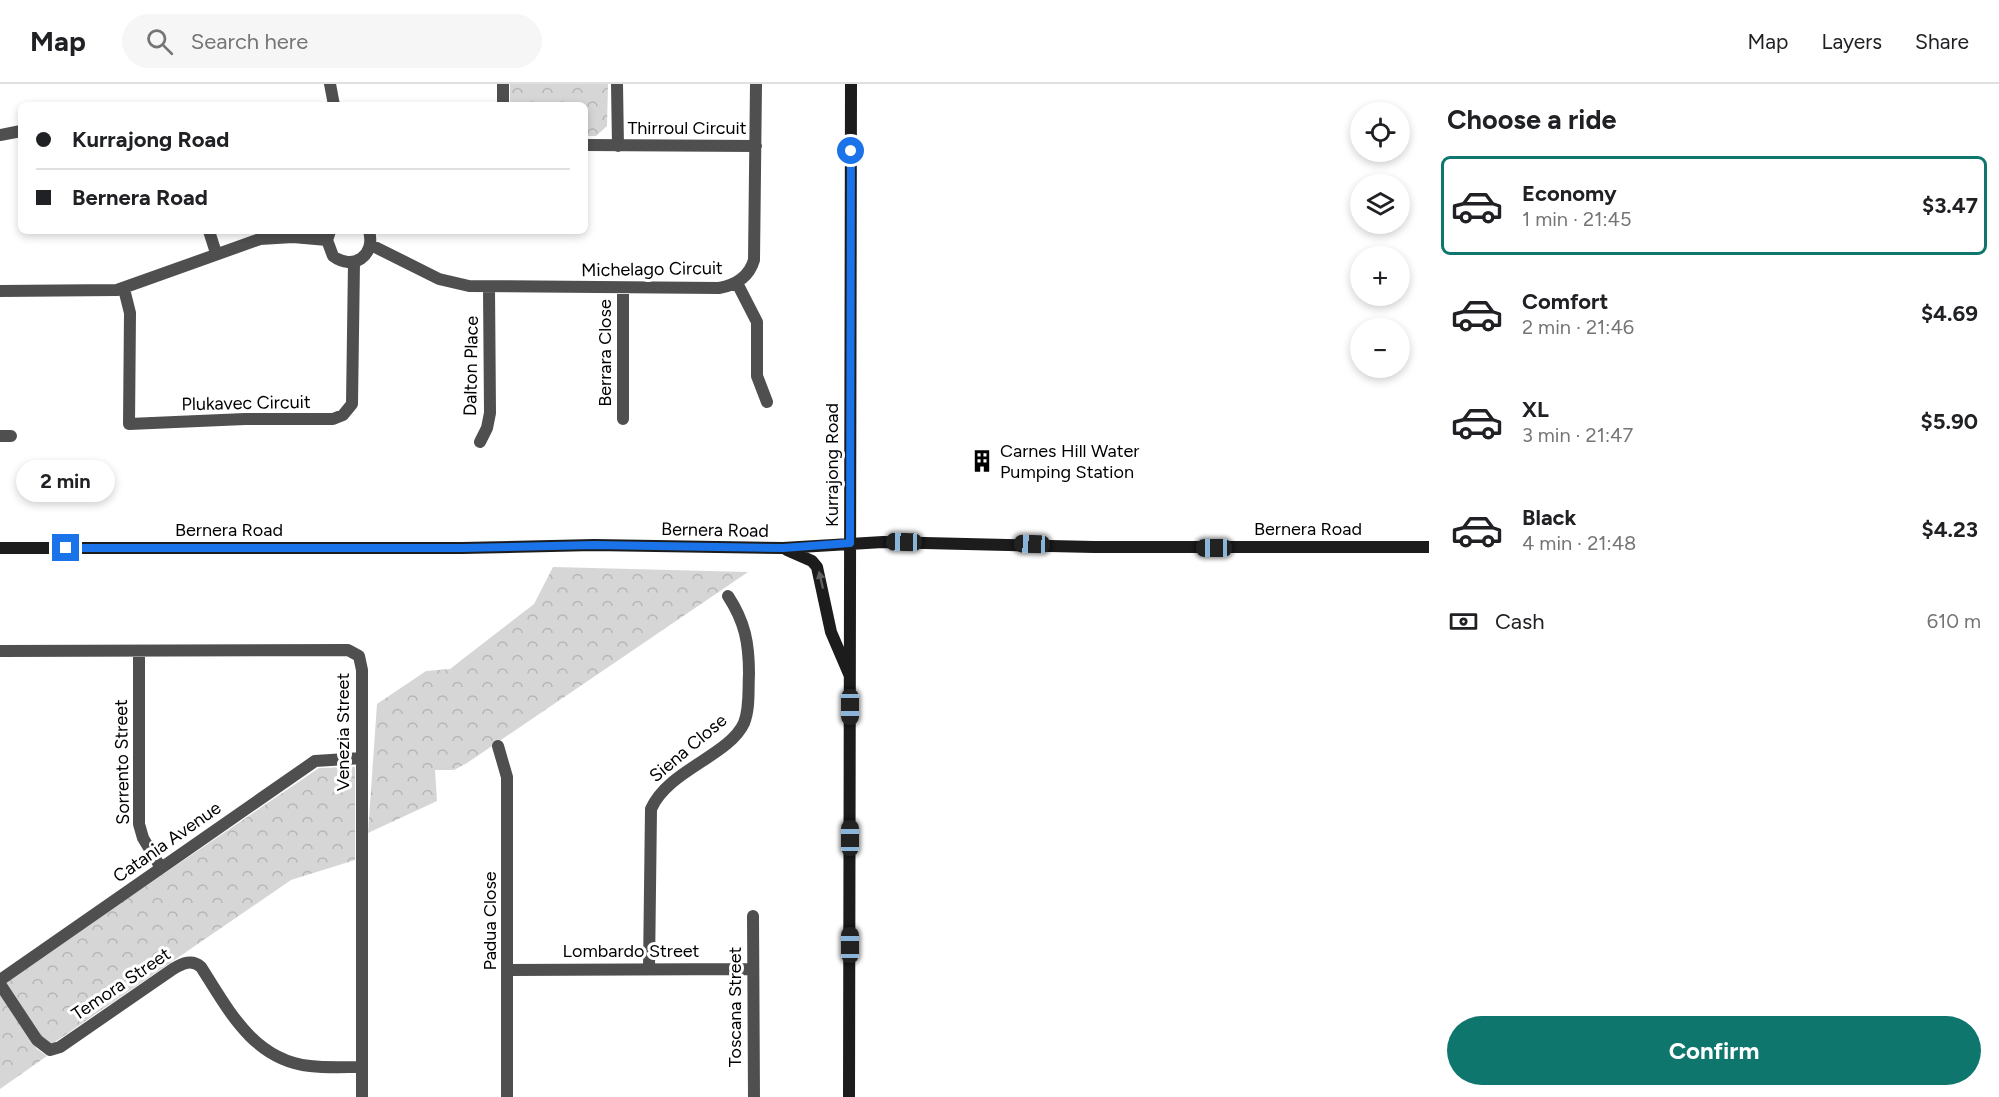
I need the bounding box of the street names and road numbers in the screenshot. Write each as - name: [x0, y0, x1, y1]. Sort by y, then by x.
- street label: Thirroul Circuit: [627, 117, 747, 139]
- street label: Michelago Circuit: [581, 257, 723, 281]
- street label: Berrara Close: [594, 299, 616, 407]
- street label: Dalton Place: [459, 315, 483, 416]
- street label: Plukavec Circuit: [181, 391, 311, 415]
- street label: Kurrajong Road: [821, 403, 843, 527]
- street label: Bernera Road: [661, 518, 769, 542]
- street label: Bernera Road: [1254, 518, 1362, 540]
- street label: Bernera Road: [175, 519, 283, 541]
- street label: Venezia Street: [332, 673, 354, 791]
- street label: Sorrento Street: [110, 699, 134, 825]
- street label: Siena Close: [645, 709, 731, 787]
- street label: Catania Avenue: [109, 797, 225, 887]
- street label: Padua Close: [479, 871, 501, 971]
- street label: Lombardo Street: [563, 940, 700, 962]
- street label: Temora Street: [67, 943, 175, 1025]
- street label: Toscana Street: [724, 946, 746, 1067]

